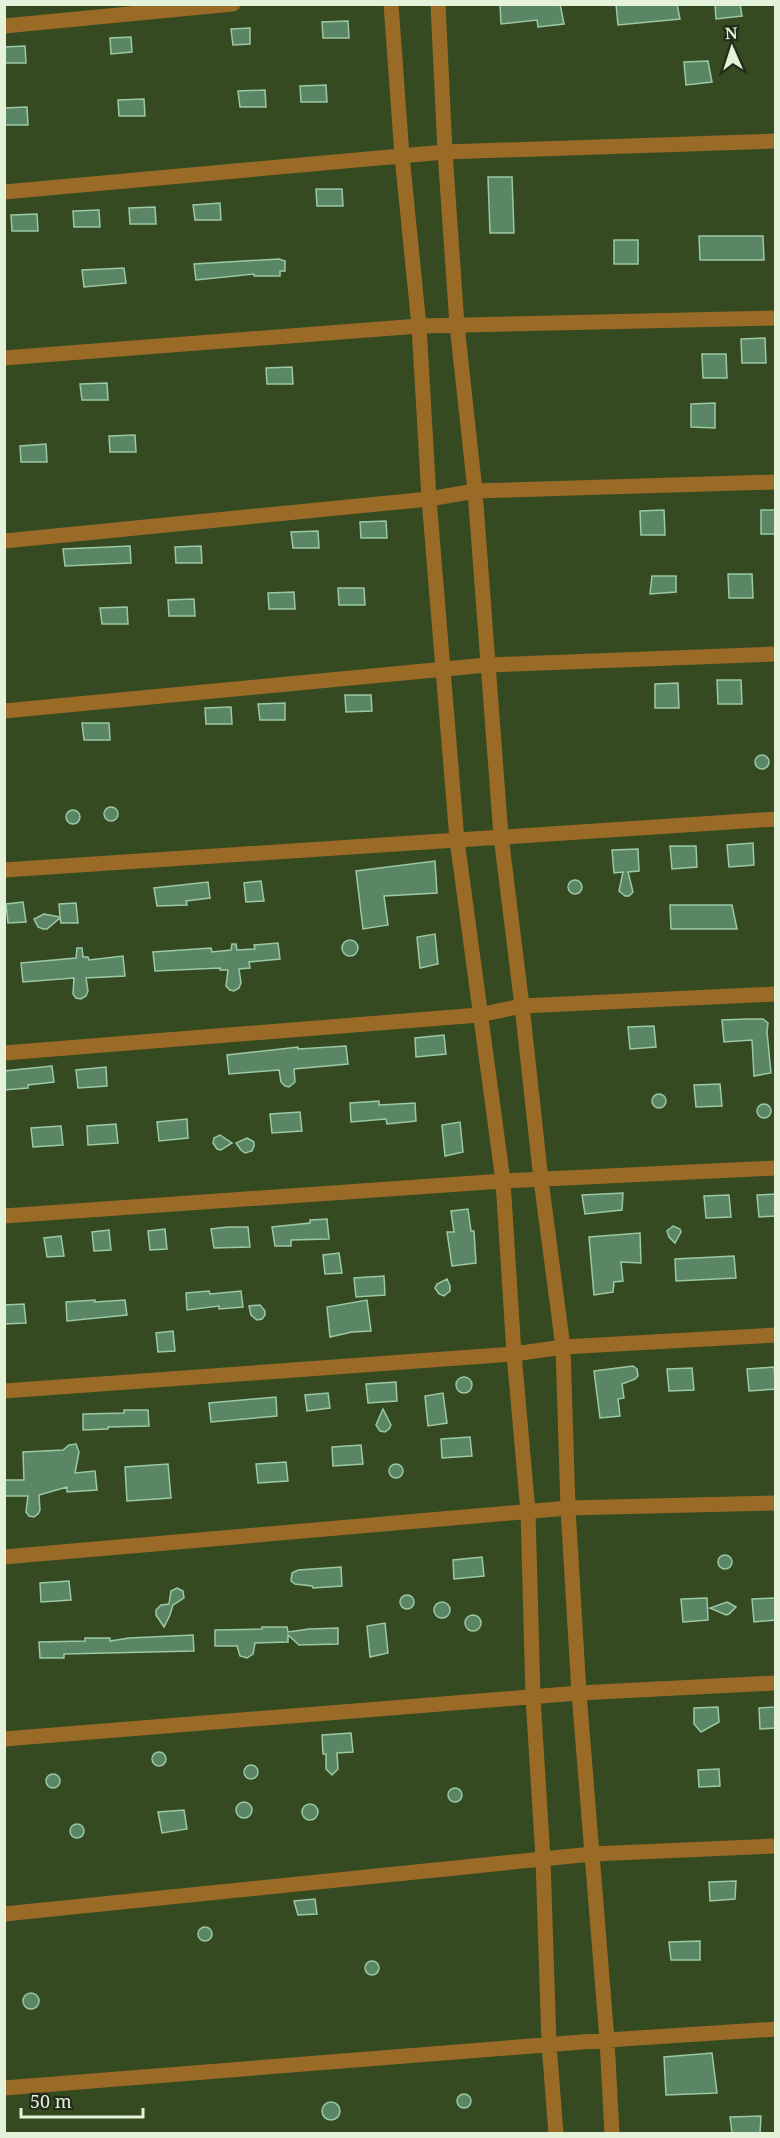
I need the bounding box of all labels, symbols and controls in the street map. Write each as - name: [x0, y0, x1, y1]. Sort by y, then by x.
- north arrow: [702, 18, 762, 78]
- text: N: [724, 22, 738, 44]
- scale bar: [21, 2081, 142, 2119]
- text: 50 m: [30, 2089, 72, 2113]

